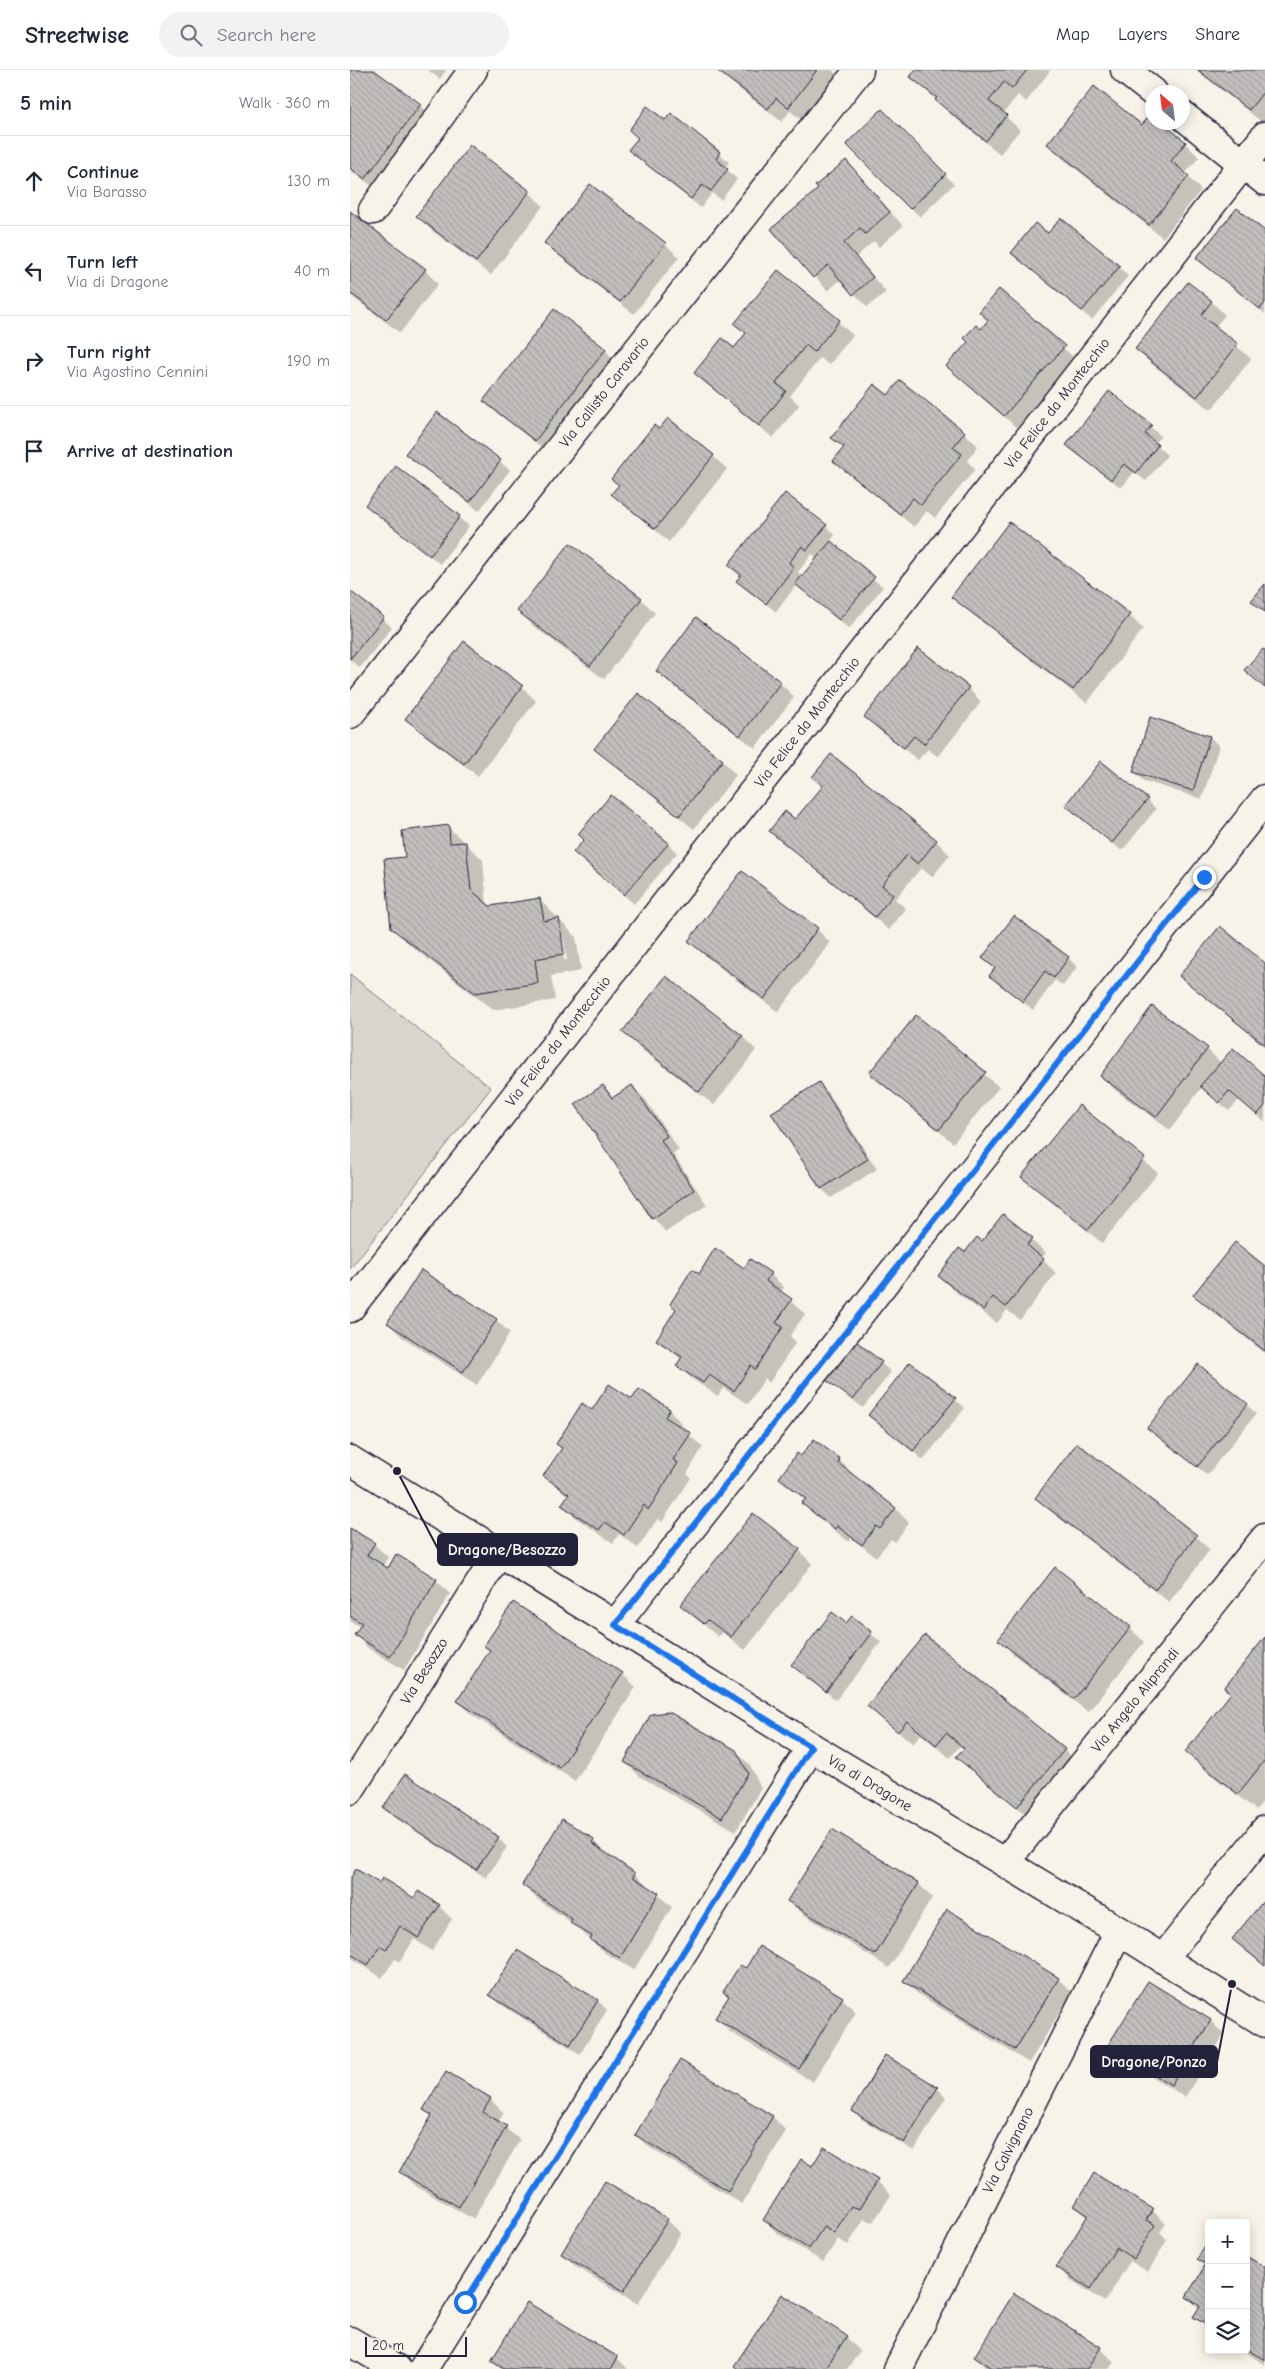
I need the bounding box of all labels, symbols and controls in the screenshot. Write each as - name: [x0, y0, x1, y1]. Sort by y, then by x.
- search box: [159, 12, 509, 57]
- text: Streetwise: [25, 21, 129, 49]
- icon: search: [177, 21, 205, 49]
- text: Search here: [217, 24, 316, 46]
- text: Map: [1056, 24, 1090, 45]
- text: Layers: [1118, 24, 1167, 45]
- text: Share: [1195, 24, 1240, 45]
- north arrow: [1145, 85, 1190, 130]
- text: 5 min: [20, 91, 72, 115]
- text: Walk · 360 m: [239, 94, 330, 112]
- text: Continue: [67, 161, 139, 183]
- icon: ahead: [20, 167, 48, 195]
- text: 130 m: [287, 172, 330, 190]
- text: Via Barasso: [67, 183, 147, 201]
- text: Turn left: [67, 251, 138, 273]
- icon: left: [20, 257, 48, 285]
- text: 40 m: [294, 262, 330, 280]
- text: Via di Dragone: [67, 273, 168, 291]
- street label: Via Callisto Caravario: [555, 333, 653, 451]
- street label: Via Felice da Montecchio: [1000, 334, 1114, 472]
- text: Turn right: [67, 341, 151, 363]
- icon: right: [20, 347, 48, 375]
- text: 190 m: [287, 352, 330, 370]
- text: Via Agostino Cennini: [67, 363, 208, 381]
- icon: arrive: [20, 437, 48, 465]
- text: Arrive at destination: [67, 440, 233, 462]
- street label: Via Felice da Montecchio: [750, 653, 864, 791]
- route end: [1193, 866, 1216, 889]
- street label: Via Felice da Montecchio: [501, 972, 615, 1110]
- callout: Dragone/Besozzo: [438, 1534, 577, 1565]
- text: Dragone/Besozzo: [448, 1541, 566, 1559]
- street label: Via Besozzo: [396, 1634, 452, 1708]
- street label: Via Angelo Aliprandi: [1087, 1644, 1183, 1756]
- street label: Via di Dragone: [825, 1751, 916, 1815]
- callout: Dragone/Ponzo: [1091, 2046, 1217, 2077]
- text: Dragone/Ponzo: [1101, 2053, 1207, 2071]
- street label: Via Calvignano: [979, 2104, 1037, 2196]
- map controls: [1205, 2219, 1250, 2354]
- button: +: [1205, 2219, 1250, 2264]
- button: −: [1205, 2264, 1250, 2309]
- route start: [454, 2291, 477, 2314]
- button: layers: [1205, 2309, 1250, 2354]
- scale bar: [365, 2334, 468, 2357]
- text: 20 m: [372, 2337, 404, 2354]

